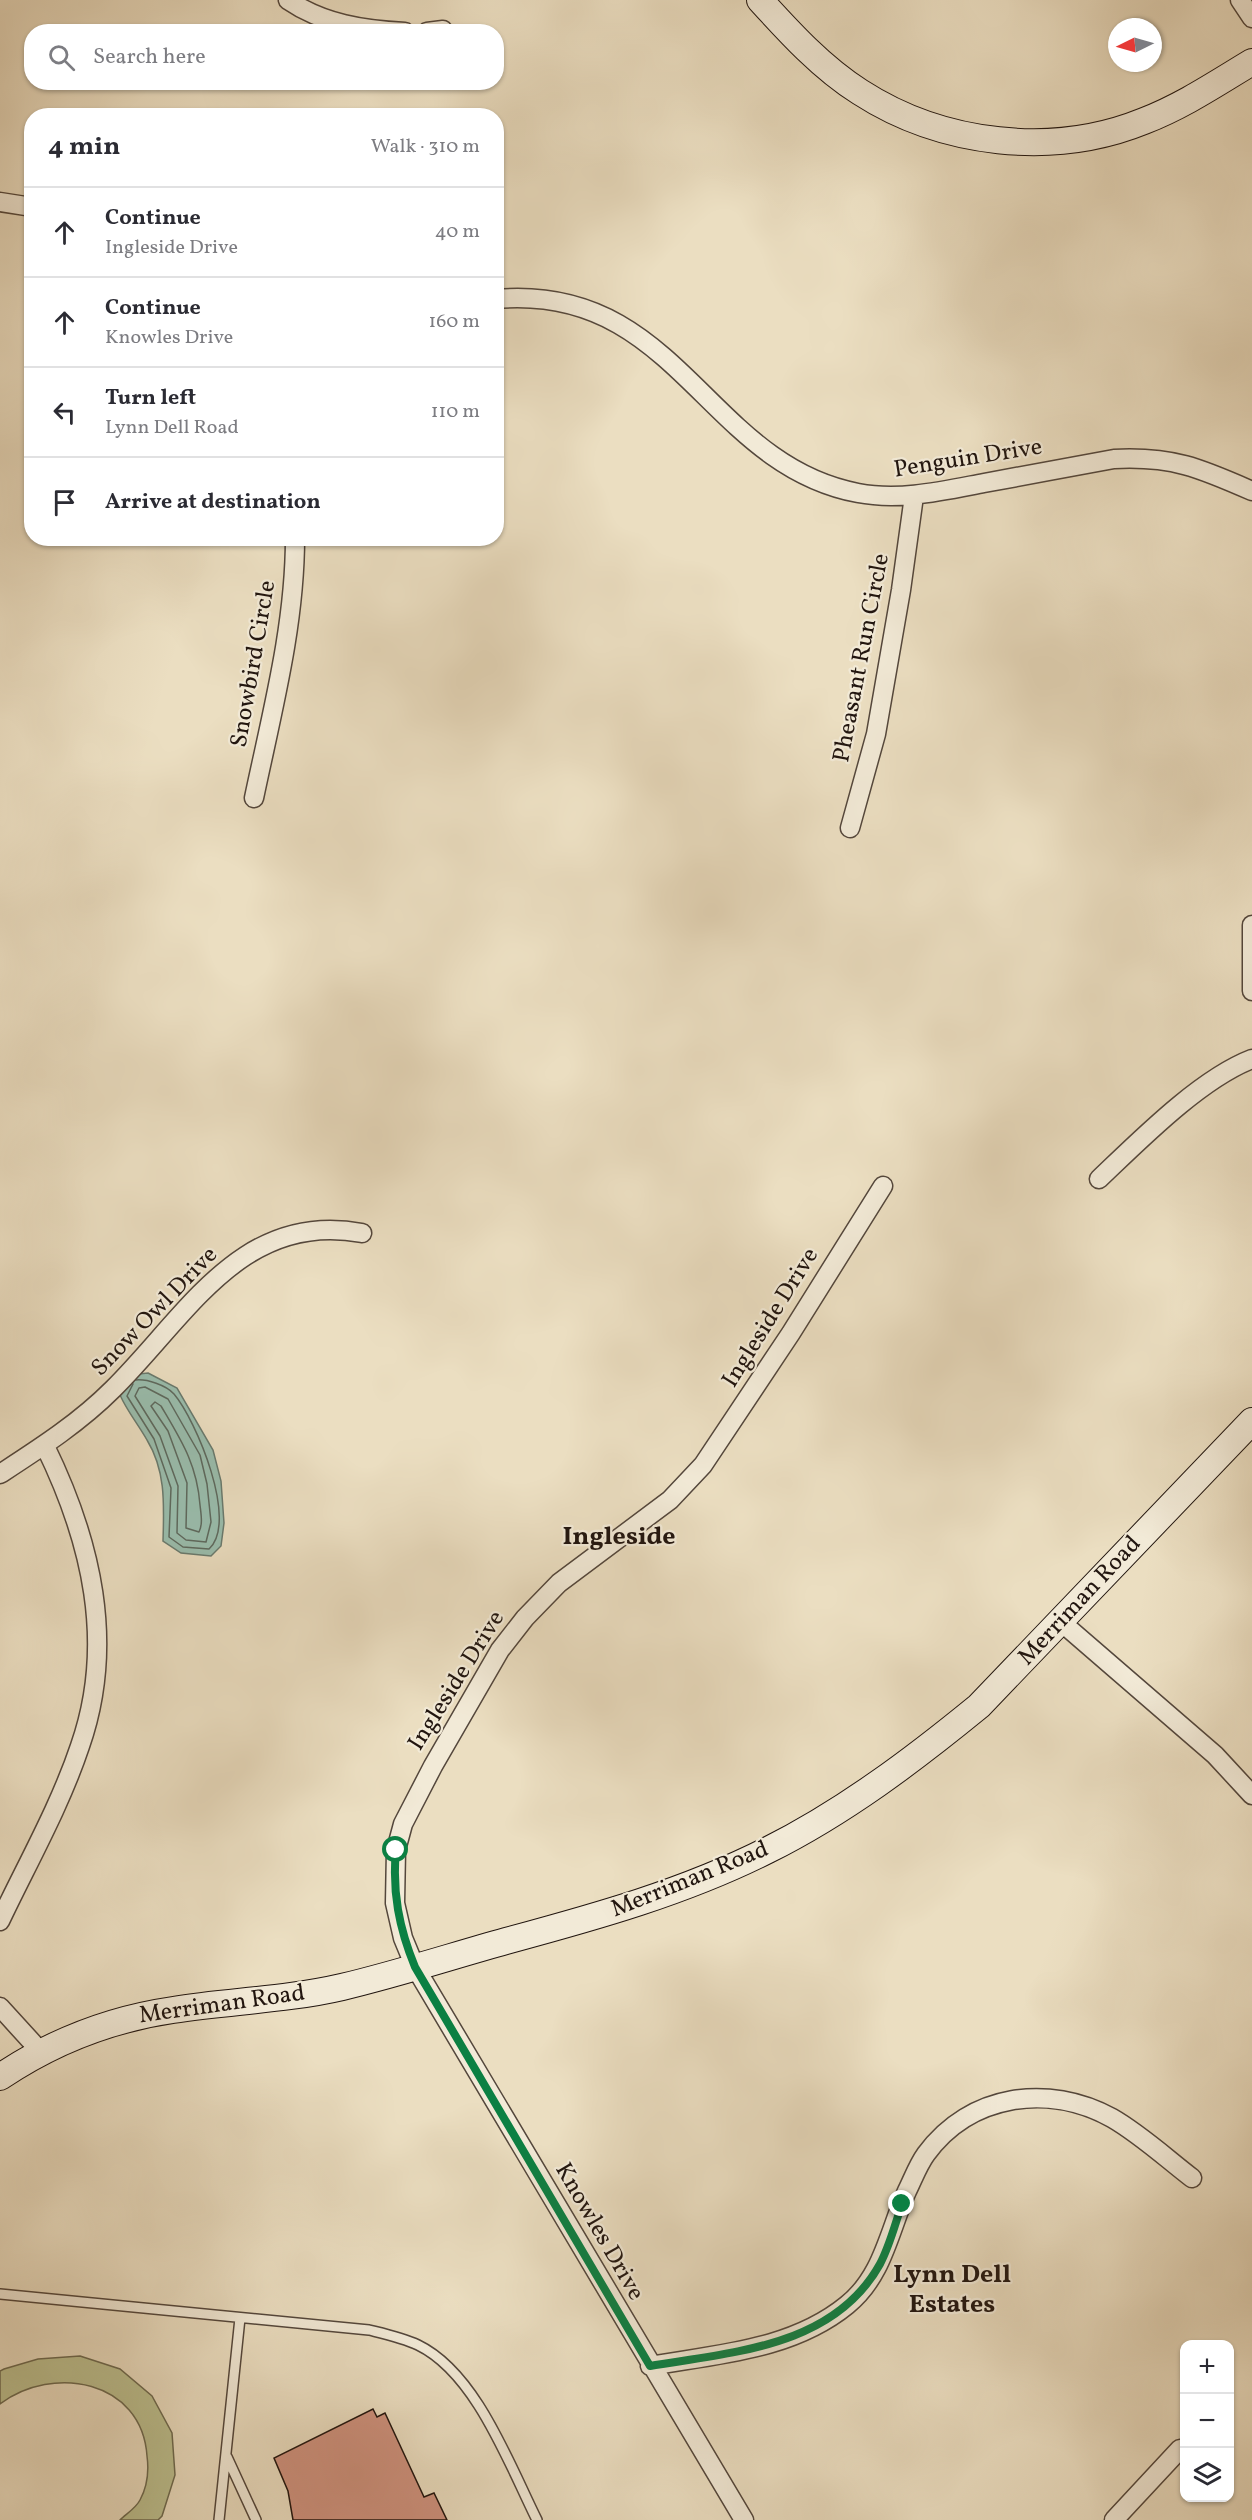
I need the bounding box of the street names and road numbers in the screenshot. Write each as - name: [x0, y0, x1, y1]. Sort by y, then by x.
- street label: Penguin Drive: [891, 430, 1045, 488]
- street label: Pheasant Run Circle: [825, 551, 899, 765]
- street label: Snowbird Circle: [223, 578, 285, 750]
- street label: Snow Owl Drive: [84, 1239, 226, 1385]
- street label: Ingleside Drive: [714, 1241, 828, 1395]
- street label: Merriman Road: [1011, 1528, 1149, 1674]
- street label: Ingleside Drive: [400, 1604, 514, 1758]
- street label: Merriman Road: [606, 1833, 774, 1927]
- street label: Merriman Road: [137, 1977, 307, 2033]
- street label: Knowles Drive: [546, 2157, 652, 2307]

